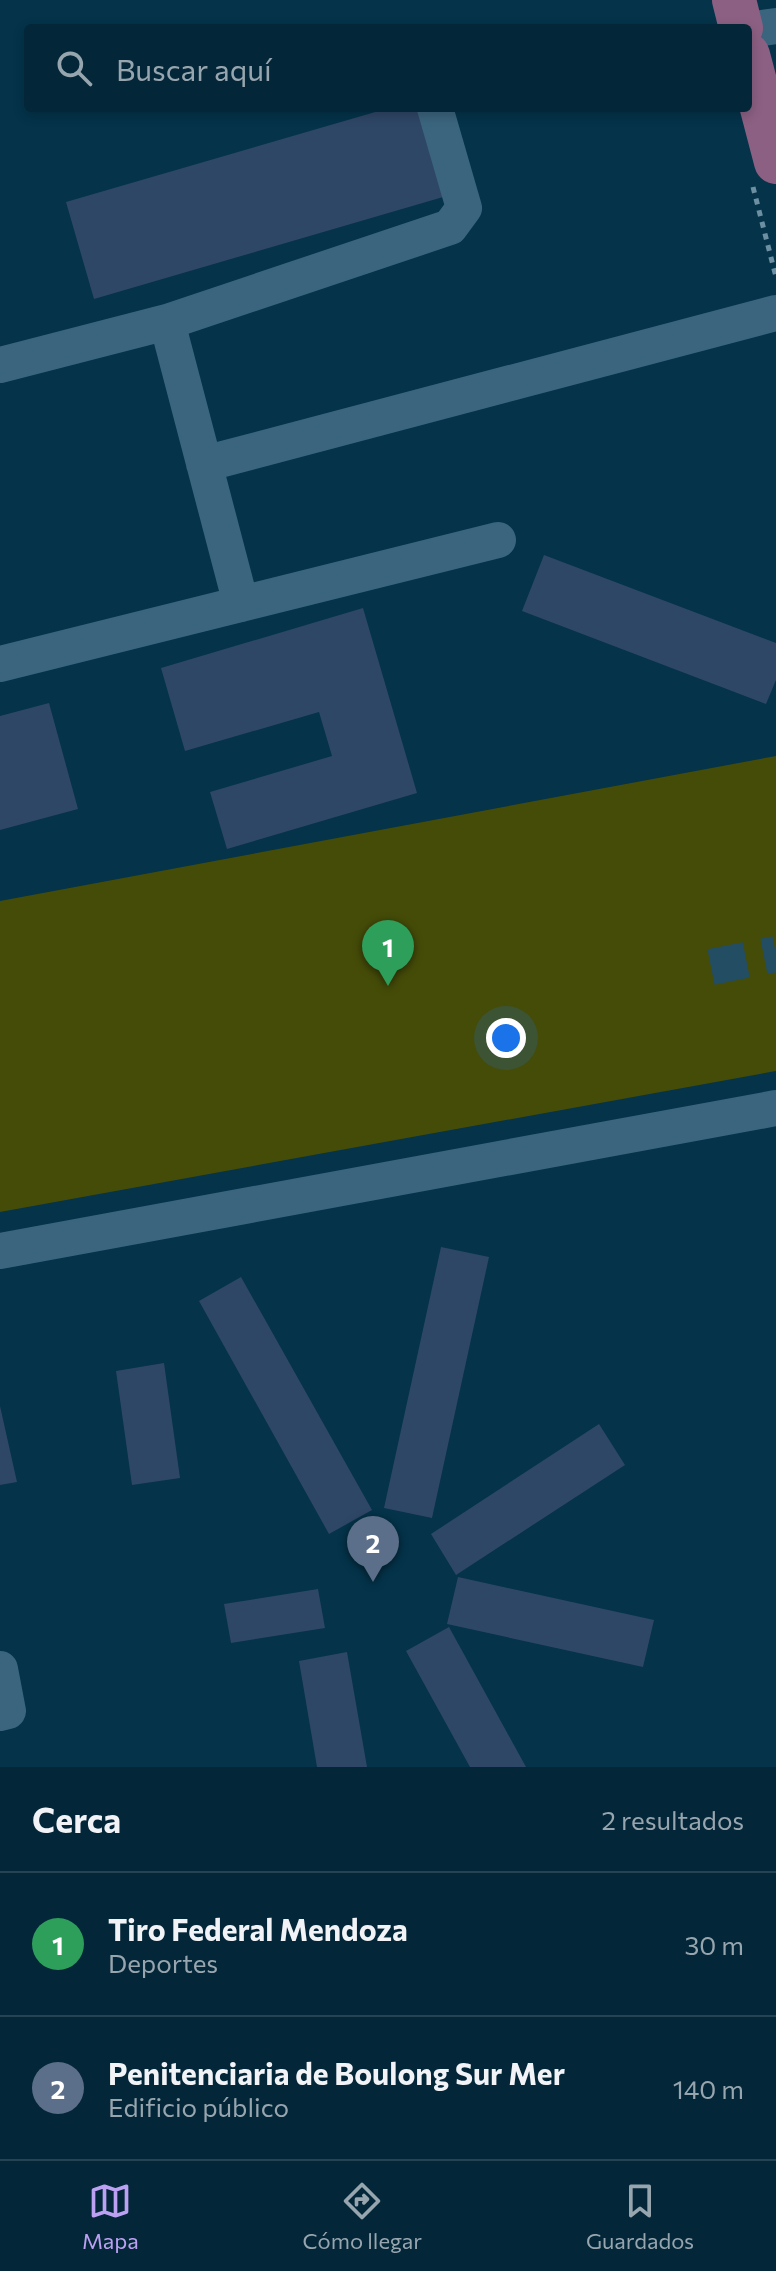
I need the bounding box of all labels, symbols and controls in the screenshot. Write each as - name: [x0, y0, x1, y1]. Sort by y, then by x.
- search box: [24, 24, 752, 112]
- icon: search: [52, 46, 96, 90]
- text: Buscar aquí: [116, 50, 272, 87]
- pin: 1: [362, 920, 414, 986]
- your location: [486, 1018, 526, 1058]
- pin: 2: [347, 1516, 399, 1582]
- text: Cerca: [32, 1798, 121, 1840]
- text: 2 resultados: [602, 1804, 744, 1835]
- text: Tiro Federal Mendoza: [108, 1910, 408, 1947]
- text: 1: [52, 1929, 64, 1960]
- text: 30 m: [685, 1929, 744, 1960]
- text: Deportes: [108, 1947, 218, 1978]
- text: Penitenciaria de Boulong Sur Mer: [108, 2054, 565, 2091]
- text: 2: [51, 2073, 65, 2104]
- text: 140 m: [673, 2073, 744, 2104]
- text: Edificio público: [108, 2091, 289, 2122]
- tab: Mapa: [82, 2179, 139, 2254]
- tab: Cómo llegar: [303, 2179, 422, 2254]
- tab: Guardados: [586, 2179, 694, 2254]

